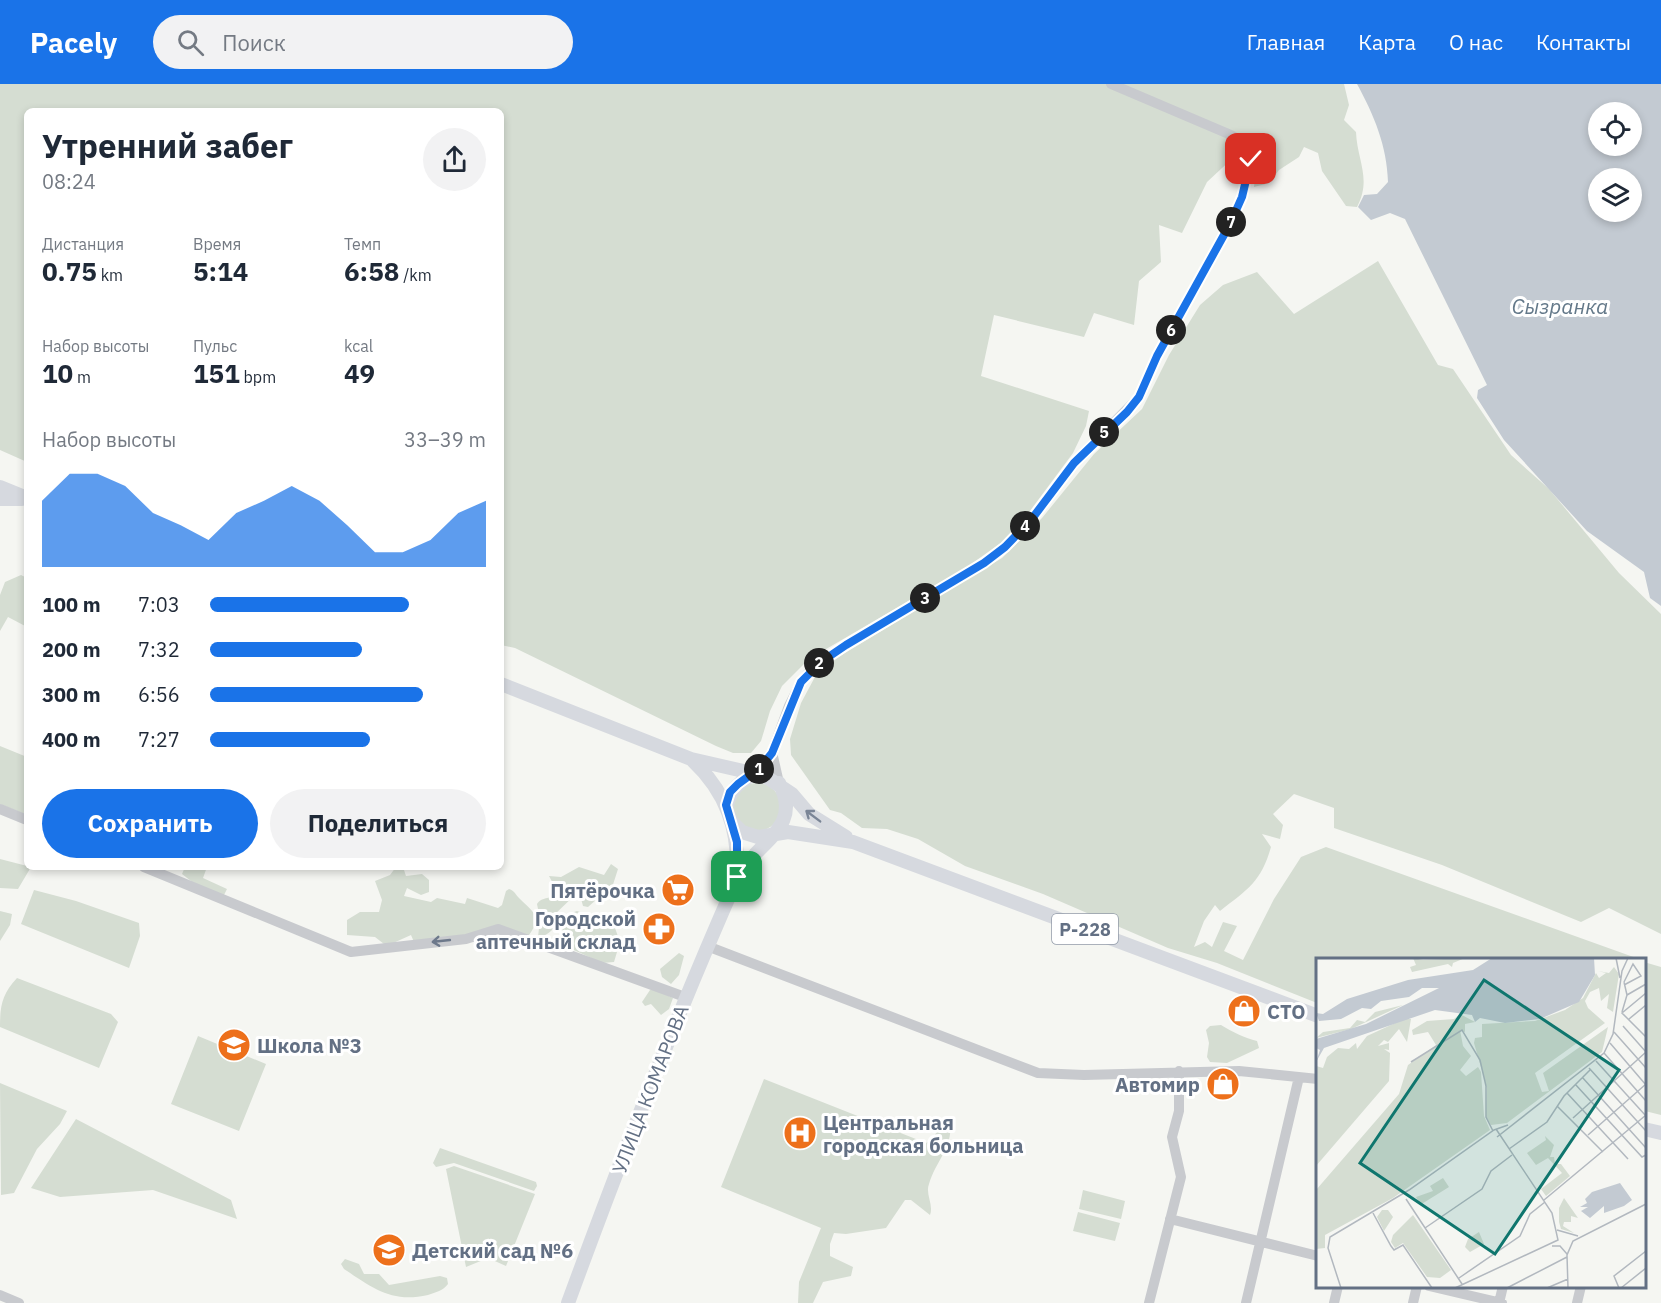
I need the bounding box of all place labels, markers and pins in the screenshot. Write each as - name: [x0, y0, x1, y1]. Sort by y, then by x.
- pin: [1225, 133, 1276, 184]
- pin: 7: [1216, 207, 1246, 237]
- pin: 6: [1156, 315, 1186, 345]
- pin: 5: [1089, 417, 1119, 447]
- pin: 4: [1010, 511, 1040, 541]
- pin: 3: [910, 583, 940, 613]
- pin: 2: [804, 648, 834, 678]
- pin: 1: [744, 754, 774, 784]
- pin: [711, 851, 762, 902]
- supermarket icon: Пятёрочка: [660, 872, 696, 908]
- place label: Пятёрочка: [550, 877, 655, 904]
- place label: Городской аптечный склад: [476, 905, 636, 955]
- pharmacy icon: Городской аптечный склад: [641, 911, 677, 947]
- shop icon: СТО: [1226, 993, 1262, 1029]
- place label: СТО: [1267, 998, 1305, 1025]
- school or university icon: Школа №3: [216, 1027, 252, 1063]
- place label: Школа №3: [257, 1032, 362, 1059]
- shop icon: Автомир: [1205, 1066, 1241, 1102]
- place label: Автомир: [1115, 1071, 1200, 1098]
- place label: Центральная городская больница: [823, 1109, 1024, 1159]
- hospital icon: Центральная городская больница: [782, 1115, 818, 1151]
- school or university icon: Детский сад №6: [371, 1232, 407, 1268]
- place label: Детский сад №6: [412, 1237, 573, 1264]

